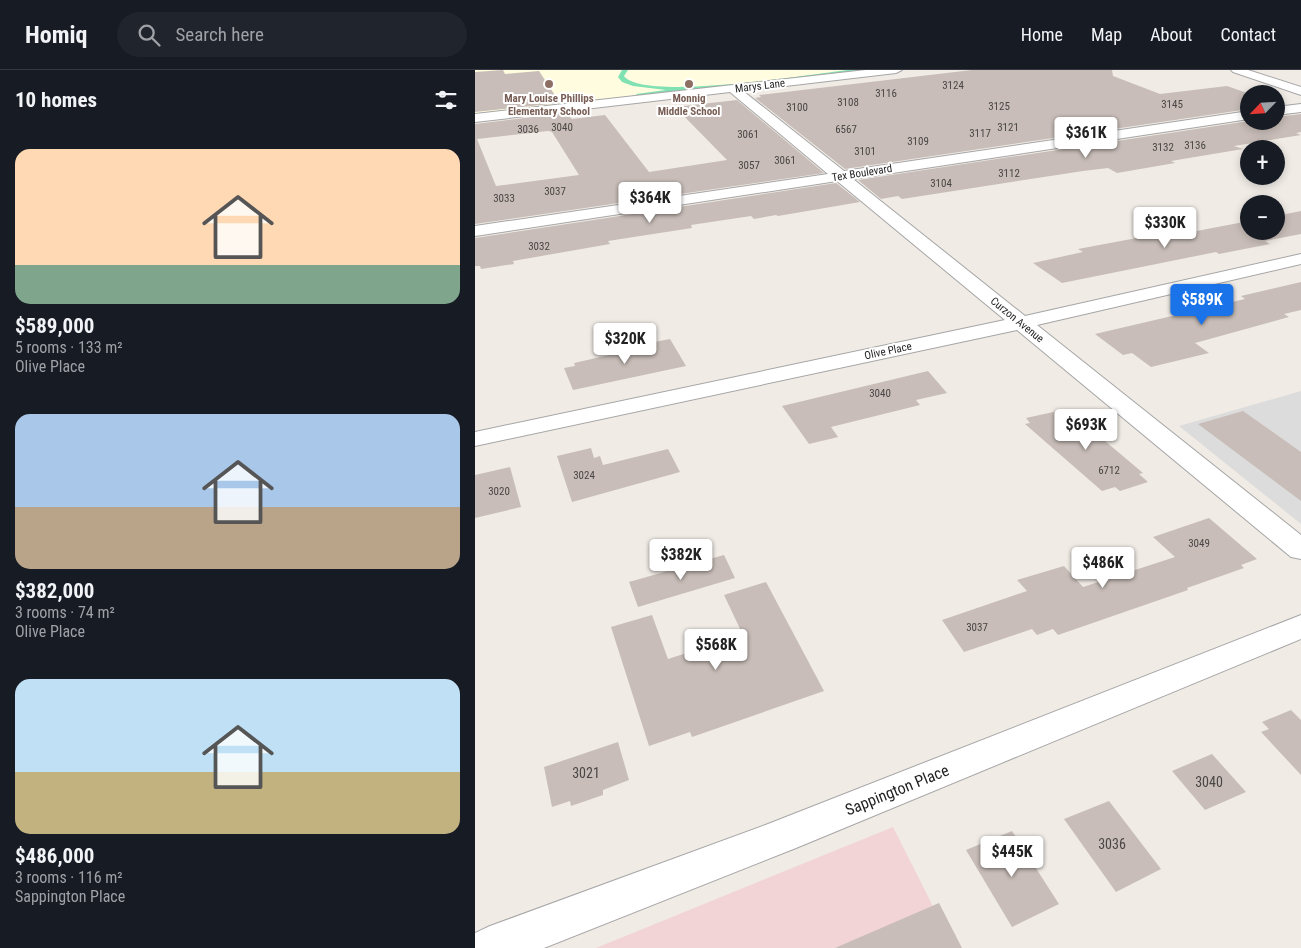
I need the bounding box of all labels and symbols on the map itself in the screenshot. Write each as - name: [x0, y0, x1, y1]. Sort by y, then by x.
- street label: Marys Lane: [734, 76, 786, 96]
- marker: Mary Louise Phillips Elementary School: [543, 78, 555, 90]
- marker: Monnig Middle School: [683, 78, 695, 90]
- house number: 3124: [942, 79, 964, 92]
- north arrow: [1240, 85, 1285, 130]
- house number: 3116: [875, 87, 897, 100]
- place label: Mary Louise Phillips Elementary School: [504, 92, 594, 118]
- place label: Monnig Middle School: [658, 92, 721, 118]
- house number: 3108: [837, 96, 859, 109]
- house number: 3145: [1161, 98, 1183, 111]
- house number: 3125: [988, 100, 1010, 113]
- house number: 3100: [786, 101, 808, 114]
- pin: $361K: [1051, 116, 1121, 159]
- house number: 3040: [551, 121, 573, 134]
- house number: 3121: [997, 121, 1019, 134]
- house number: 3036: [517, 123, 539, 136]
- house number: 6567: [835, 123, 857, 136]
- house number: 3117: [969, 127, 991, 140]
- house number: 3061: [737, 128, 759, 141]
- house number: 3109: [907, 135, 929, 148]
- house number: 3136: [1184, 139, 1206, 152]
- house number: 3132: [1152, 141, 1174, 154]
- house number: 3101: [854, 145, 876, 158]
- house number: 3061: [774, 154, 796, 167]
- house number: 3057: [738, 159, 760, 172]
- street label: Tex Boulevard: [831, 162, 893, 184]
- house number: 3112: [998, 167, 1020, 180]
- house number: 3104: [930, 177, 952, 190]
- pin: $364K: [615, 182, 685, 224]
- house number: 3037: [544, 185, 566, 198]
- house number: 3033: [493, 192, 515, 205]
- pin: $330K: [1130, 206, 1200, 249]
- house number: 3032: [528, 240, 550, 253]
- pin: $589K: [1167, 284, 1237, 326]
- street label: Curzon Avenue: [988, 295, 1046, 345]
- pin: $320K: [590, 322, 660, 365]
- street label: Olive Place: [863, 340, 913, 362]
- house number: 3040: [869, 387, 891, 400]
- pin: $693K: [1051, 408, 1121, 451]
- house number: 6712: [1098, 464, 1120, 477]
- house number: 3024: [573, 469, 595, 482]
- house number: 3020: [488, 485, 510, 498]
- house number: 3049: [1188, 537, 1210, 550]
- pin: $382K: [646, 538, 716, 581]
- pin: $486K: [1068, 546, 1138, 589]
- house number: 3037: [966, 621, 988, 634]
- pin: $568K: [681, 628, 751, 671]
- street label: Sappington Place: [842, 761, 952, 819]
- house number: 3021: [572, 765, 600, 781]
- house number: 3040: [1195, 774, 1223, 790]
- pin: $445K: [977, 836, 1047, 878]
- house number: 3036: [1098, 836, 1126, 852]

